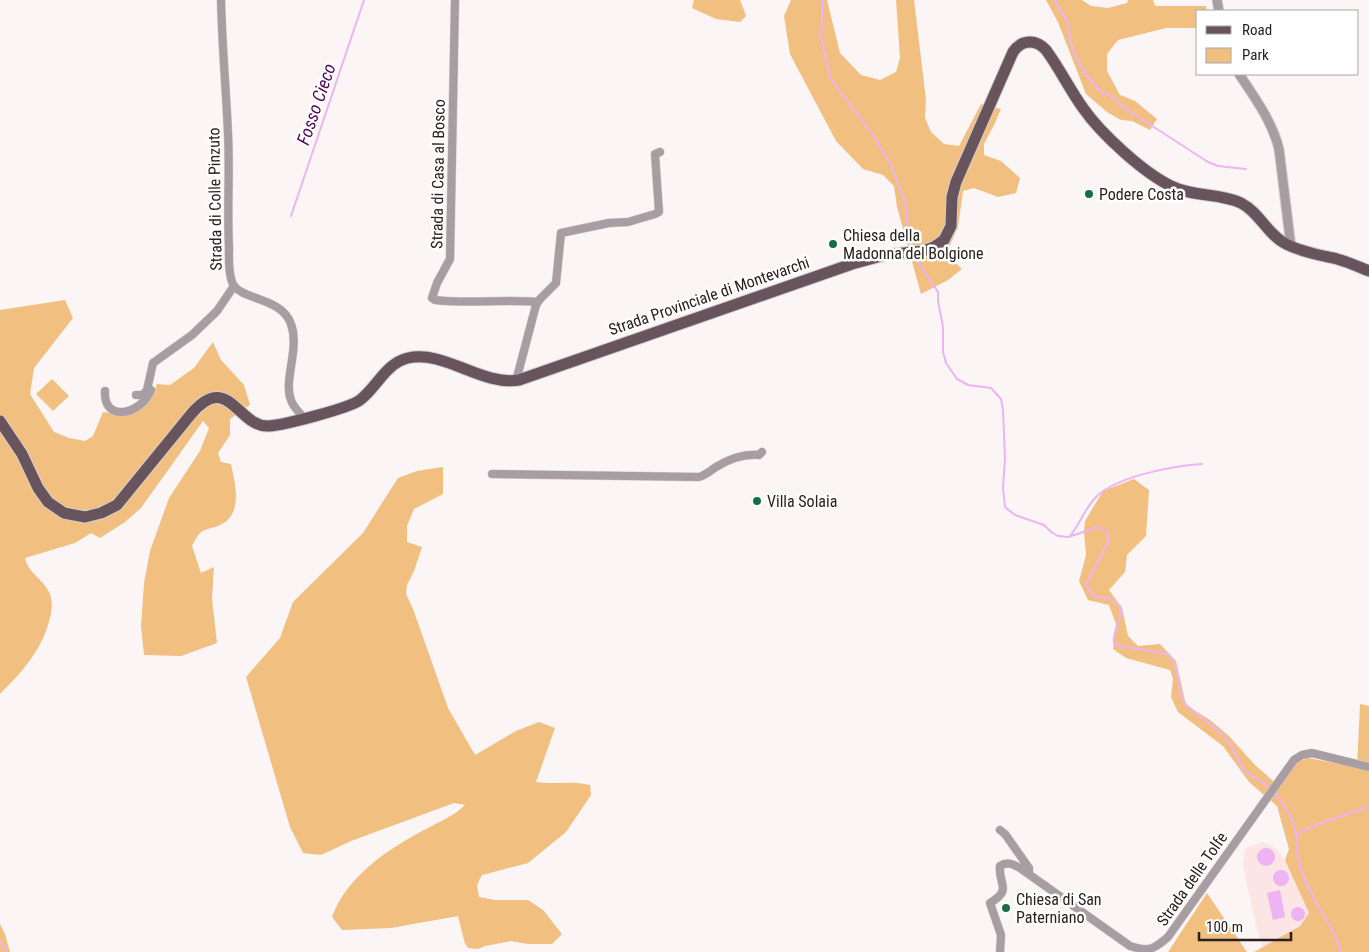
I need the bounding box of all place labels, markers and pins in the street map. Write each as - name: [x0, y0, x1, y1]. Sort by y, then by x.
- place label: Podere Costa: [1099, 185, 1184, 204]
- marker: Podere Costa: [1083, 188, 1095, 200]
- place label: Chiesa della Madonna del Bolgione: [843, 226, 984, 263]
- marker: Chiesa della Madonna del Bolgione: [827, 238, 839, 250]
- place label: Villa Solaia: [767, 492, 837, 511]
- marker: Villa Solaia: [751, 495, 763, 507]
- place label: Chiesa di San Paterniano: [1016, 890, 1102, 927]
- marker: Chiesa di San Paterniano: [1000, 902, 1012, 914]

